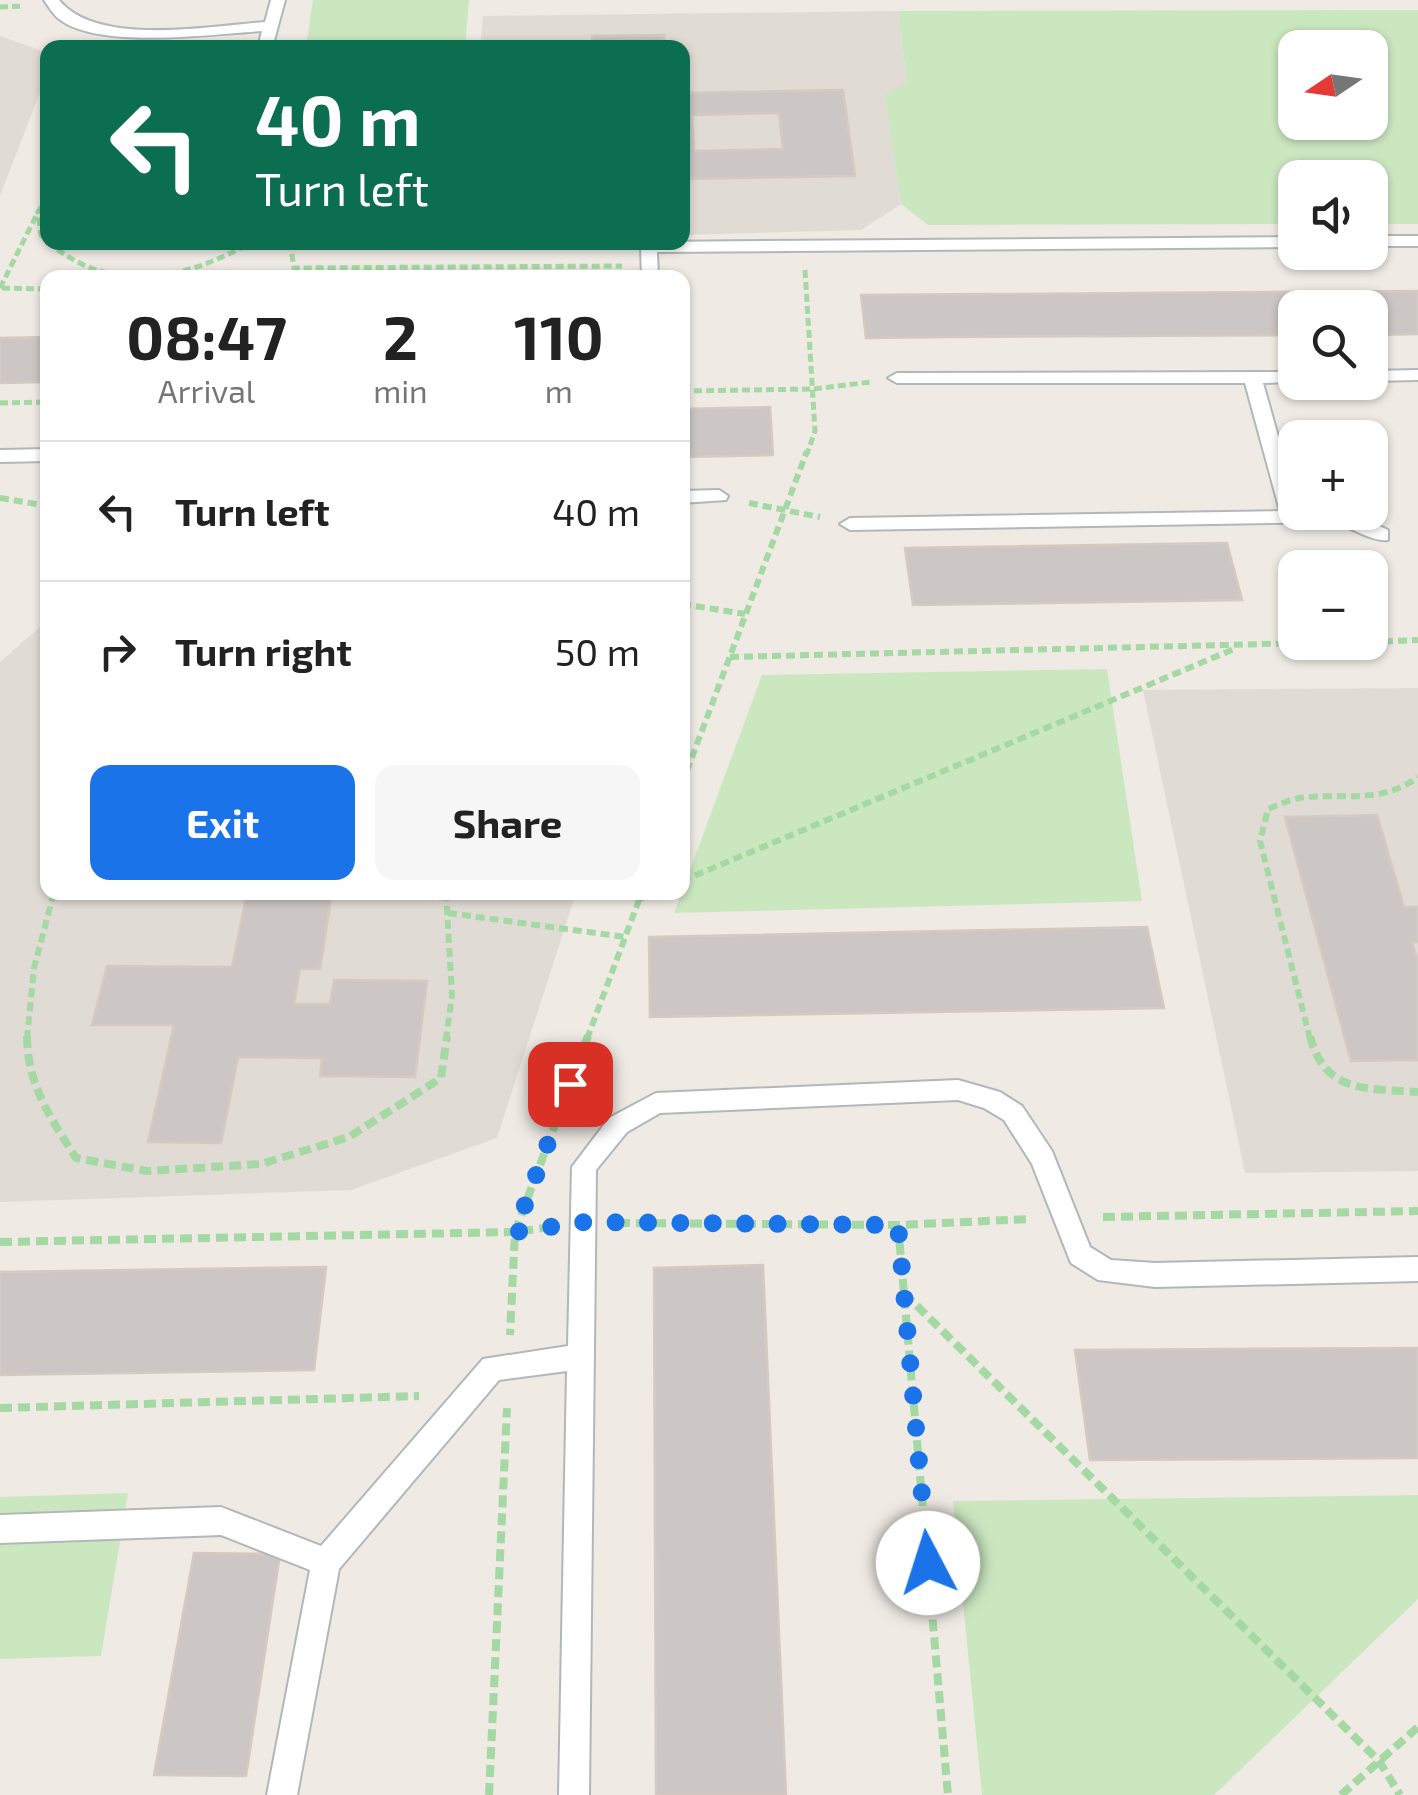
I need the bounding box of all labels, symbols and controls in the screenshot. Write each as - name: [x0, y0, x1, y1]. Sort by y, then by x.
- north arrow: [1278, 30, 1388, 140]
- map controls: [1278, 30, 1388, 660]
- text: 40 m: [255, 76, 421, 160]
- icon: left: [90, 80, 220, 210]
- button: sound: [1278, 160, 1388, 270]
- text: Turn left: [255, 161, 429, 215]
- button: search: [1278, 290, 1388, 400]
- text: 08:47: [126, 300, 287, 372]
- text: 2: [383, 300, 418, 372]
- text: 110: [514, 300, 604, 372]
- text: Arrival: [158, 371, 255, 409]
- text: min: [373, 371, 428, 409]
- text: m: [545, 371, 573, 409]
- button: +: [1278, 420, 1388, 530]
- icon: left: [90, 484, 145, 539]
- text: Turn left: [175, 488, 330, 534]
- text: 40 m: [552, 488, 640, 534]
- button: −: [1278, 550, 1388, 660]
- icon: right: [90, 624, 145, 679]
- text: Turn right: [175, 628, 352, 674]
- text: 50 m: [555, 628, 640, 674]
- button: Exit: [90, 765, 355, 880]
- button: Share: [375, 765, 640, 880]
- pin: [528, 1042, 613, 1127]
- icon: arrive: [543, 1057, 598, 1112]
- position arrow: [876, 1511, 980, 1615]

